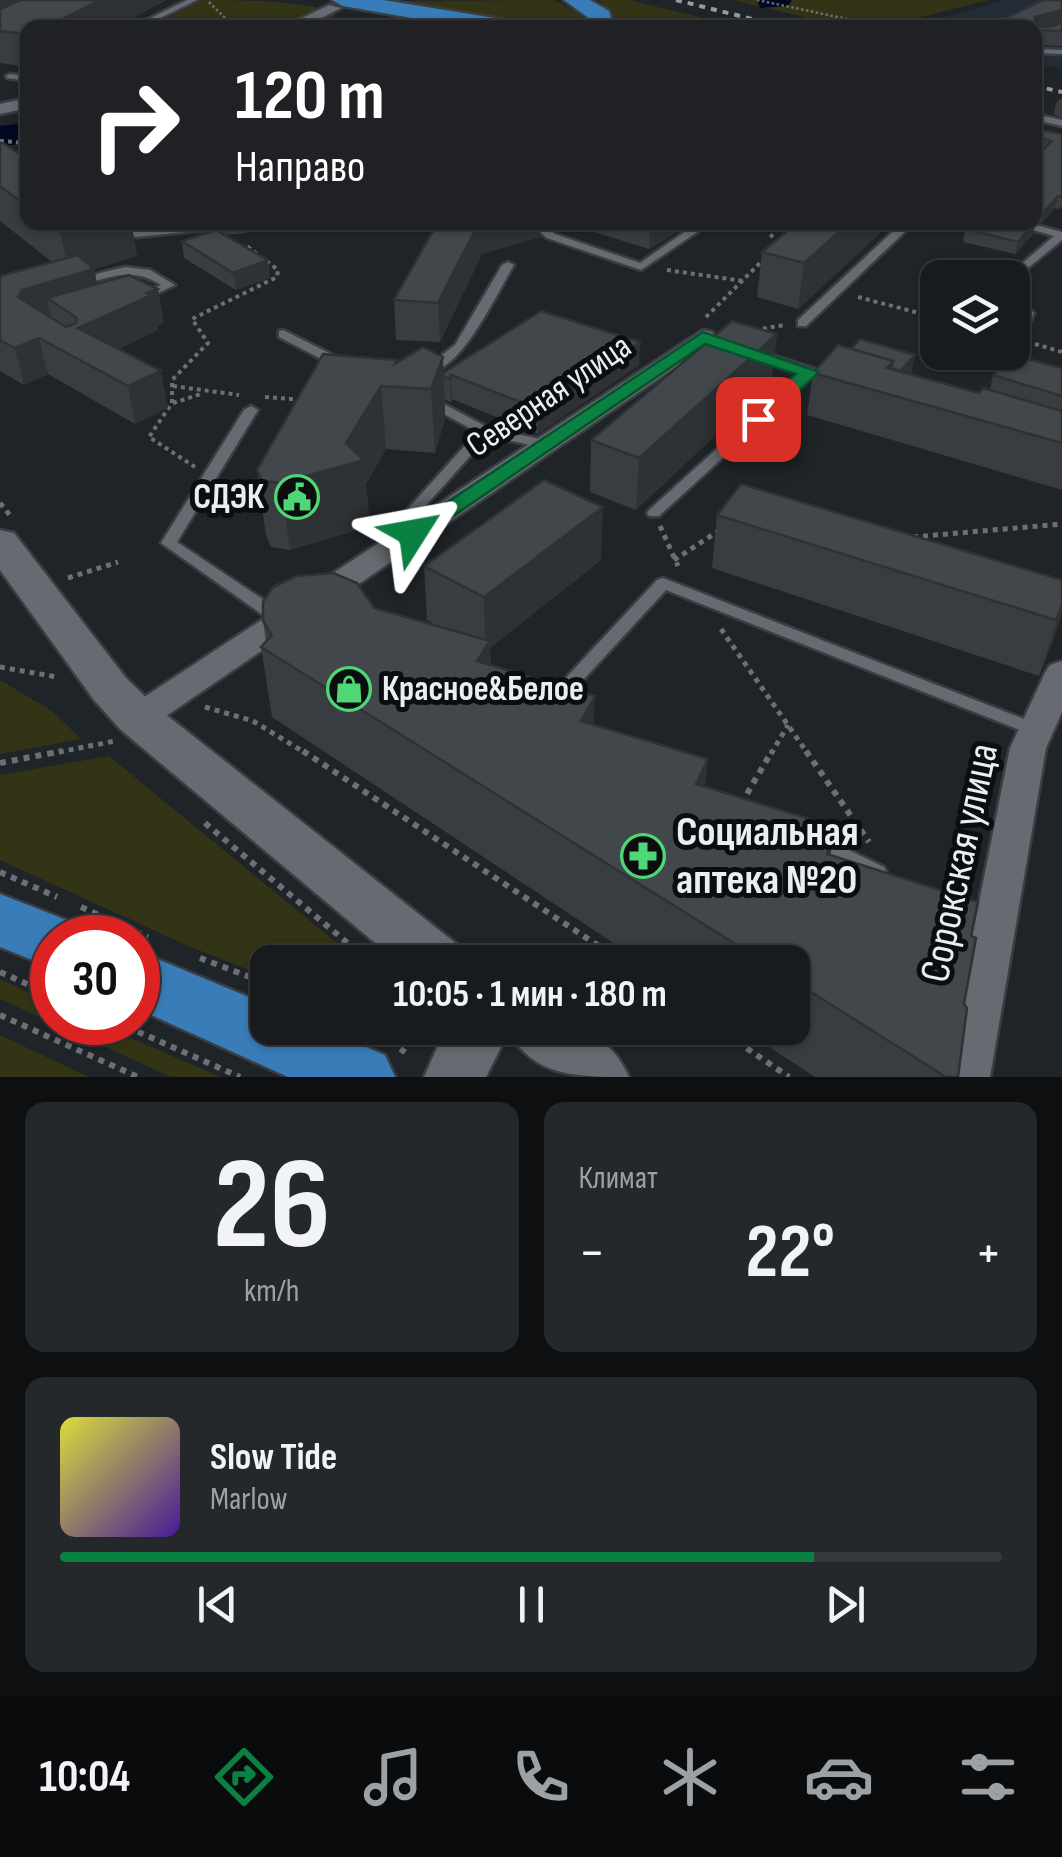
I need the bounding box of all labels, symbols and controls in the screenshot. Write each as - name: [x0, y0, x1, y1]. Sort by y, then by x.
- text: 120 m: [235, 55, 385, 139]
- icon: right: [70, 60, 200, 190]
- text: Направо: [235, 140, 365, 195]
- map controls: [920, 260, 1030, 370]
- button: layers: [920, 260, 1030, 370]
- street label: Северная улица: [458, 325, 640, 467]
- pin: [716, 377, 801, 462]
- icon: arrive: [731, 392, 786, 447]
- public building icon: СДЭК: [274, 474, 320, 520]
- place label: СДЭК: [193, 476, 265, 519]
- position arrow: [361, 481, 465, 585]
- shop icon: Красное&Белое: [326, 666, 372, 712]
- place label: Красное&Белое: [382, 668, 584, 711]
- street label: Сорокская улица: [910, 739, 1010, 987]
- place label: Социальная аптека №20: [676, 807, 859, 906]
- pharmacy icon: Социальная аптека №20: [620, 833, 666, 879]
- speed limit sign: 30: [30, 915, 160, 1045]
- text: 10:05 · 1 мин · 180 m: [393, 972, 667, 1017]
- text: 26: [213, 1129, 331, 1285]
- text: Климат: [579, 1159, 658, 1198]
- text: 22°: [746, 1208, 835, 1299]
- text: −: [579, 1220, 605, 1287]
- text: +: [975, 1220, 1002, 1287]
- text: km/h: [244, 1272, 299, 1311]
- text: Slow Tide: [210, 1435, 337, 1480]
- text: Marlow: [210, 1480, 288, 1519]
- icon: previous: [190, 1577, 245, 1632]
- icon: pause: [504, 1577, 559, 1632]
- icon: next: [818, 1577, 873, 1632]
- icon: directions: [209, 1742, 279, 1812]
- icon: music: [358, 1742, 428, 1812]
- icon: phone: [506, 1742, 576, 1812]
- icon: climate: [655, 1742, 725, 1812]
- icon: car: [804, 1742, 874, 1812]
- icon: filters: [953, 1742, 1023, 1812]
- text: 10:04: [39, 1750, 130, 1805]

